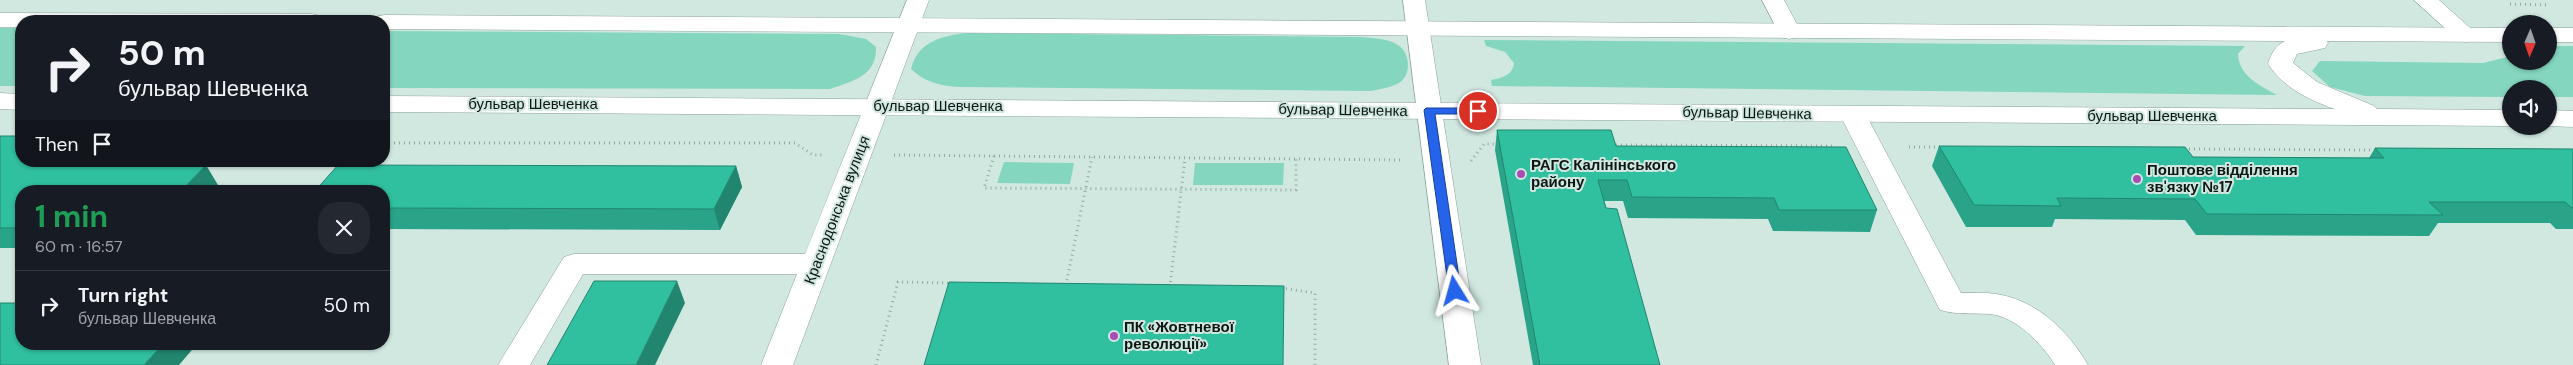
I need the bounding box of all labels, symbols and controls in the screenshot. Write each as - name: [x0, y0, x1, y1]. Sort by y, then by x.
- north arrow: [2502, 15, 2558, 70]
- map controls: [2502, 15, 2557, 135]
- text: 50 m: [118, 30, 206, 76]
- icon: right: [35, 35, 100, 100]
- text: бульвар Шевченка: [118, 74, 308, 103]
- button: sound: [2502, 80, 2557, 135]
- pin: [1457, 90, 1499, 132]
- street label: бульвар Шевченка: [468, 94, 598, 114]
- street label: бульвар Шевченка: [873, 96, 1003, 116]
- icon: arrive: [1464, 97, 1492, 125]
- street label: бульвар Шевченка: [1278, 99, 1409, 121]
- street label: бульвар Шевченка: [1682, 102, 1813, 124]
- street label: бульвар Шевченка: [2087, 106, 2217, 126]
- icon: arrive: [88, 130, 116, 158]
- text: Then: [35, 132, 78, 157]
- street label: Краснодонська вулиця: [799, 133, 875, 287]
- place label: РАГС Калінінського району: [1531, 155, 1676, 192]
- place label: Поштове відділення зв'язку №17: [2147, 160, 2298, 197]
- marker: РАГС Калінінського району: [1515, 168, 1527, 180]
- marker: Поштове відділення зв'язку №17: [2131, 173, 2143, 185]
- text: 1 min: [35, 197, 108, 236]
- button: close: [318, 202, 370, 254]
- text: 60 m · 16:57: [35, 236, 123, 257]
- position arrow: [1428, 264, 1480, 316]
- text: Turn right: [78, 283, 168, 308]
- icon: right: [35, 292, 63, 320]
- text: 50 m: [323, 293, 370, 318]
- text: бульвар Шевченка: [78, 308, 216, 329]
- place label: ПК «Жовтневої революції»: [1124, 317, 1235, 354]
- marker: ПК «Жовтневої революції»: [1108, 330, 1120, 342]

